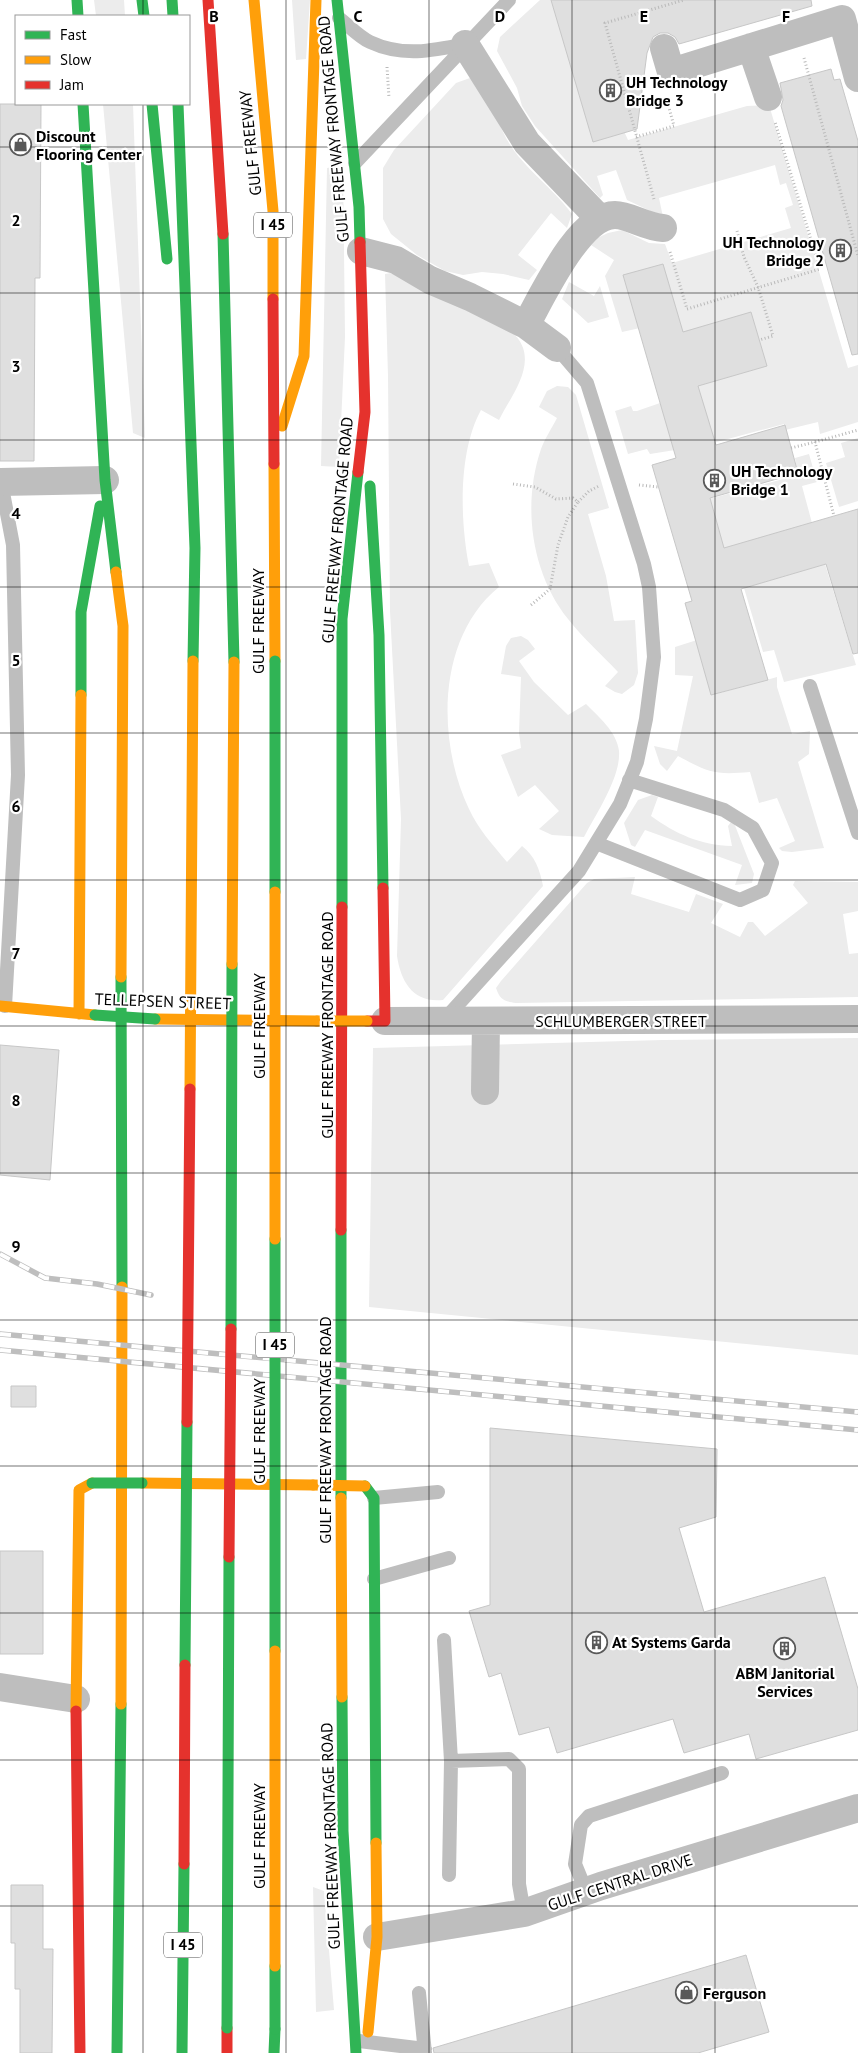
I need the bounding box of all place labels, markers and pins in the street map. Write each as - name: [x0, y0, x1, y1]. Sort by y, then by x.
- place label: UH Technology Bridge 3: [626, 72, 728, 110]
- building icon: UH Technology Bridge 3: [598, 79, 622, 103]
- place label: Discount Flooring Center: [36, 126, 142, 164]
- shop icon: Discount Flooring Center: [8, 133, 32, 157]
- place label: UH Technology Bridge 2: [723, 232, 824, 270]
- building icon: UH Technology Bridge 2: [828, 239, 852, 263]
- place label: UH Technology Bridge 1: [731, 461, 833, 499]
- building icon: UH Technology Bridge 1: [703, 468, 727, 492]
- building icon: At Systems Garda: [584, 1630, 608, 1654]
- place label: At Systems Garda: [612, 1632, 731, 1652]
- building icon: ABM Janitorial Services: [773, 1637, 797, 1661]
- place label: ABM Janitorial Services: [736, 1663, 835, 1701]
- shop icon: Ferguson: [675, 1981, 699, 2005]
- place label: Ferguson: [703, 1983, 766, 2003]

